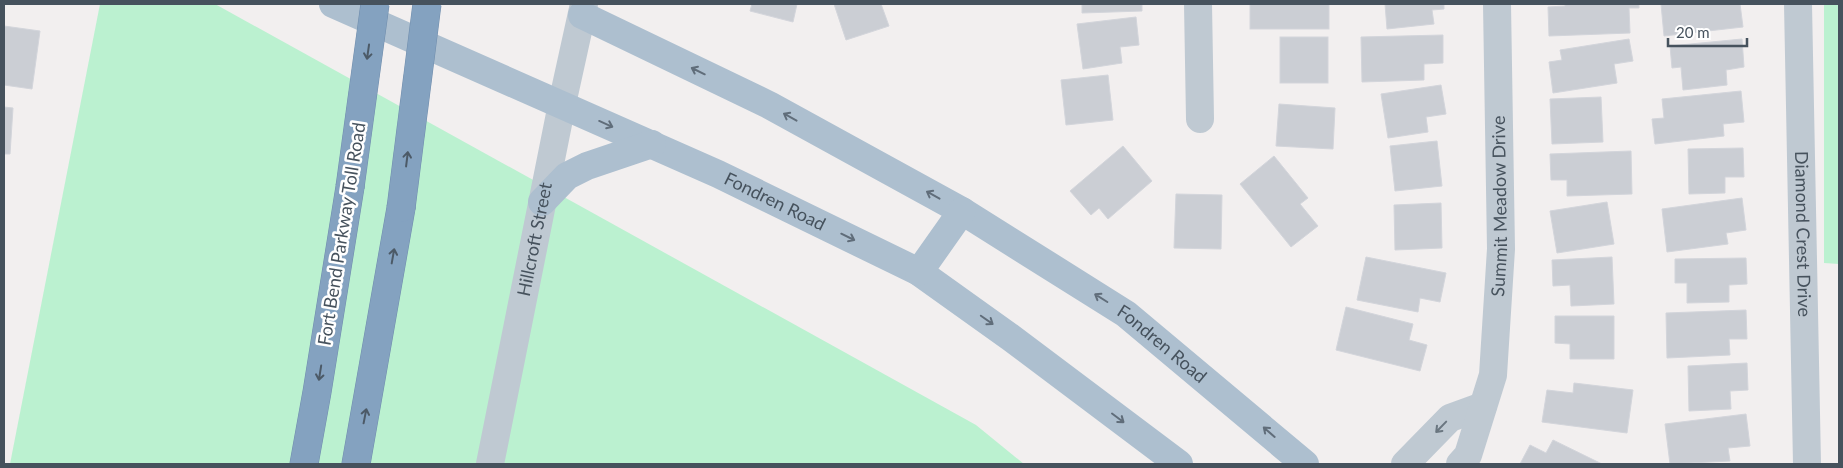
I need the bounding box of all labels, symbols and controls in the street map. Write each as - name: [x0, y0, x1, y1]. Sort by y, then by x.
- scale bar: [1668, 15, 1747, 47]
- text: 20 m: [1676, 23, 1710, 41]
- one-way arrow: [363, 44, 373, 60]
- one-way arrow: [691, 66, 706, 75]
- one-way arrow: [783, 112, 798, 121]
- street label: Summit Meadow Drive: [1486, 115, 1511, 297]
- one-way arrow: [598, 119, 613, 129]
- street label: Fort Bend Parkway Toll Road: [313, 121, 370, 347]
- street label: Diamond Crest Drive: [1791, 151, 1816, 317]
- one-way arrow: [403, 152, 413, 168]
- street label: Fondren Road: [721, 167, 829, 235]
- street label: Hillcroft Street: [512, 180, 556, 298]
- one-way arrow: [926, 189, 940, 199]
- one-way arrow: [840, 233, 855, 243]
- one-way arrow: [389, 249, 399, 265]
- one-way arrow: [1094, 293, 1108, 303]
- street label: Fondren Road: [1114, 299, 1212, 387]
- one-way arrow: [980, 315, 994, 325]
- one-way arrow: [315, 365, 325, 381]
- one-way arrow: [361, 409, 371, 425]
- one-way arrow: [1111, 412, 1124, 423]
- one-way arrow: [1435, 421, 1447, 434]
- one-way arrow: [1262, 426, 1275, 438]

